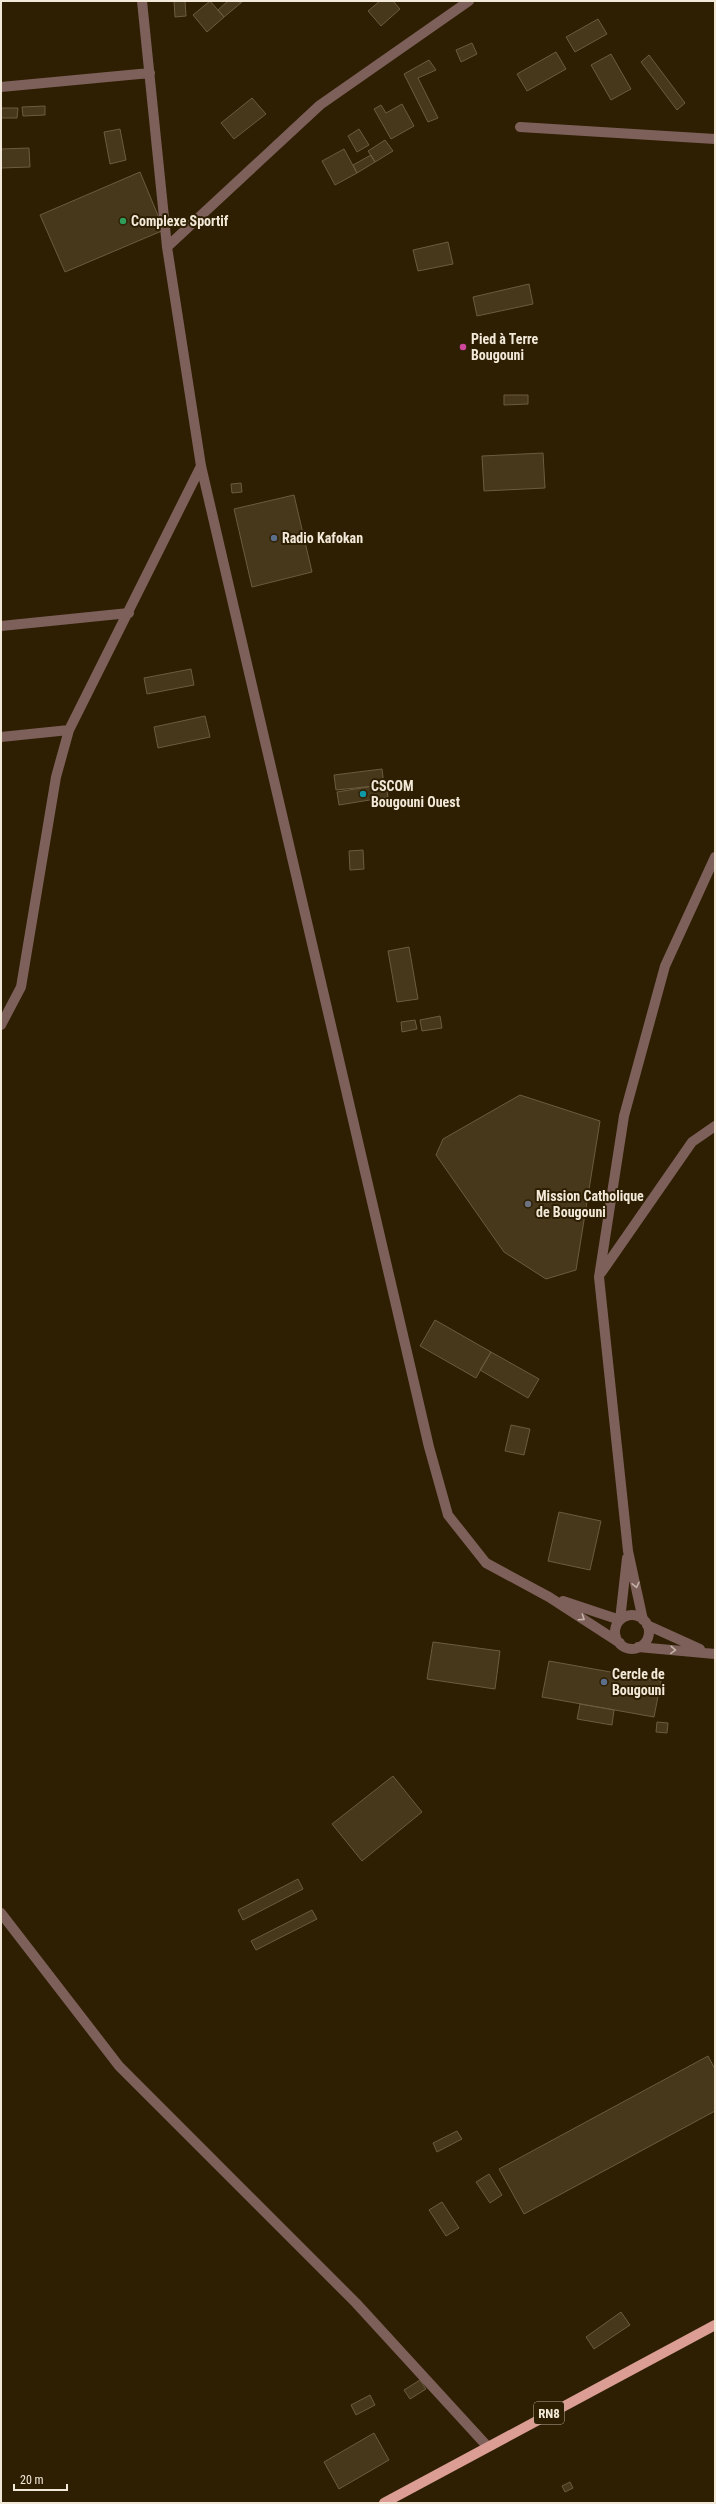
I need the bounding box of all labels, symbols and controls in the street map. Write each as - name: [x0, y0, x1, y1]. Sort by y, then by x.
- place label: Complexe Sportif: [131, 213, 229, 229]
- marker: Complexe Sportif: [118, 216, 128, 226]
- place label: Pied à Terre Bougouni: [471, 331, 539, 363]
- marker: Pied à Terre Bougouni: [458, 342, 468, 352]
- place label: Radio Kafokan: [282, 530, 363, 546]
- marker: Radio Kafokan: [269, 533, 279, 543]
- place label: CSCOM Bougouni Ouest: [371, 778, 460, 810]
- marker: CSCOM Bougouni Ouest: [358, 789, 368, 799]
- place label: Mission Catholique de Bougouni: [536, 1188, 644, 1220]
- marker: Mission Catholique de Bougouni: [523, 1199, 533, 1209]
- one-way arrow: [631, 1582, 639, 1589]
- one-way arrow: [578, 1613, 585, 1621]
- one-way arrow: [670, 1645, 676, 1654]
- place label: Cercle de Bougouni: [612, 1666, 665, 1698]
- marker: Cercle de Bougouni: [599, 1677, 609, 1687]
- road number: RN8: [534, 2402, 564, 2424]
- scale bar: [14, 2466, 67, 2492]
- text: 20 m: [20, 2473, 44, 2487]

